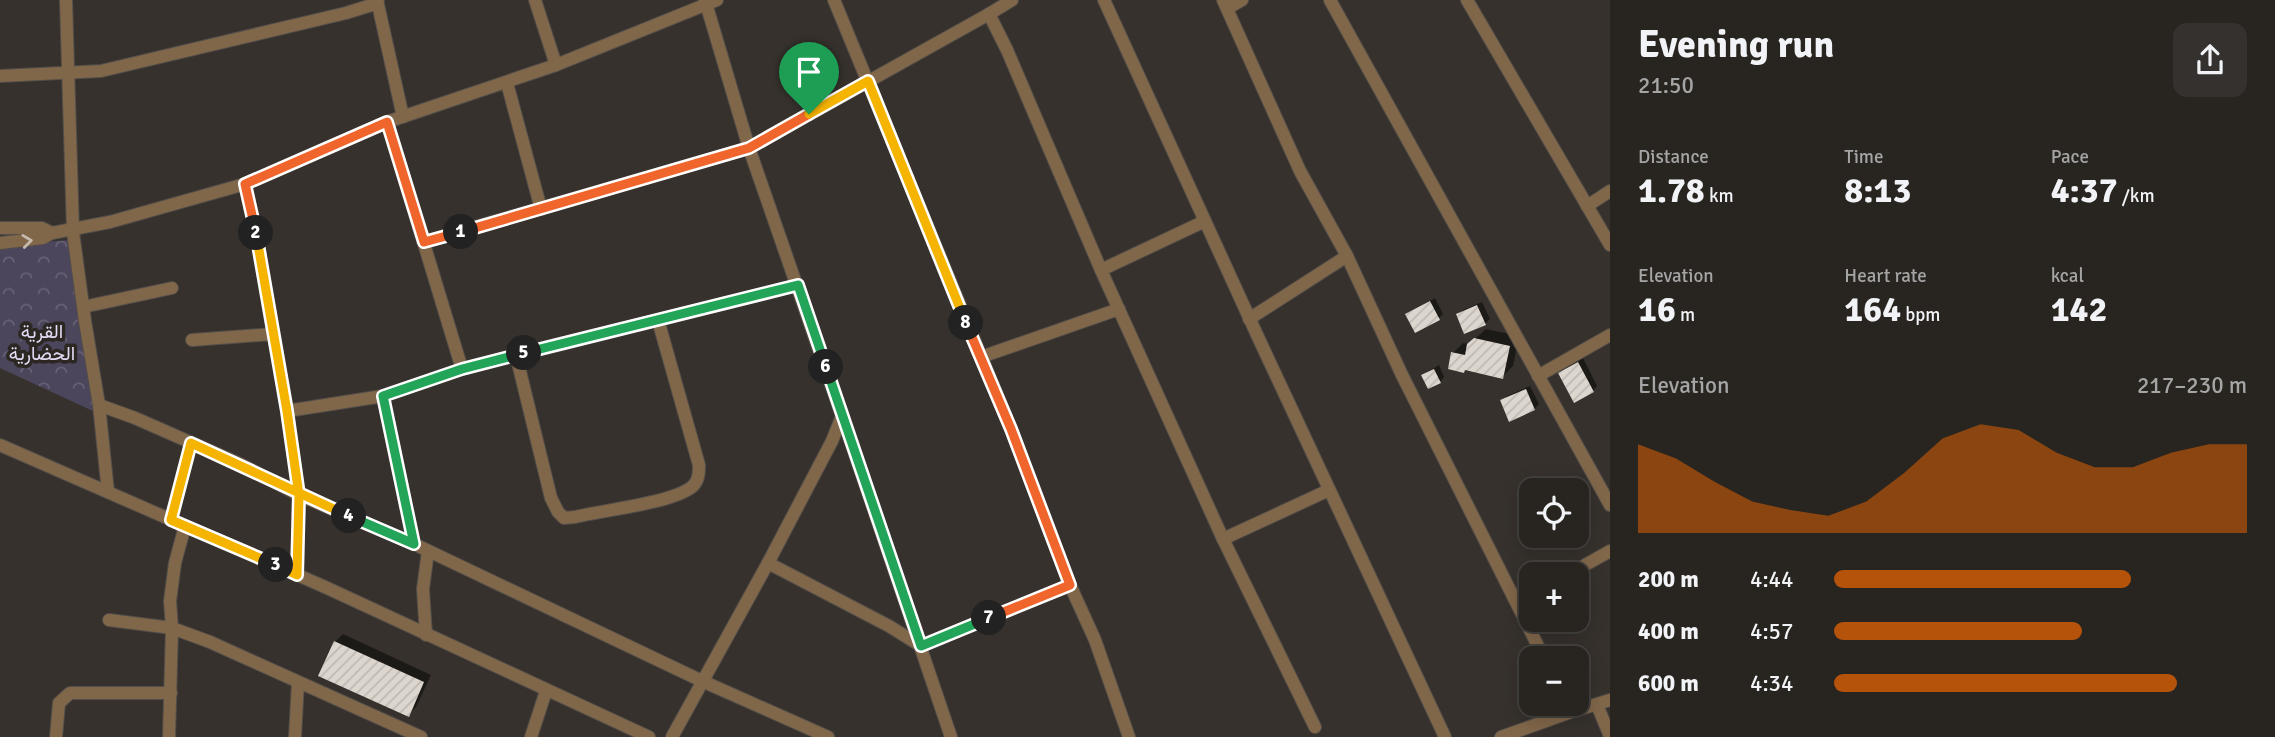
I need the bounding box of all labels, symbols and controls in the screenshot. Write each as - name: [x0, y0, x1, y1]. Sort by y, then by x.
- text: Evening run: [1638, 21, 1834, 68]
- button: share: [2173, 23, 2247, 97]
- pin: [779, 42, 839, 114]
- icon: arrive: [790, 53, 828, 91]
- text: 21:50: [1638, 71, 1694, 100]
- text: Distance: [1638, 145, 1709, 169]
- text: Time: [1844, 145, 1883, 169]
- text: Pace: [2051, 145, 2089, 169]
- text: 1.78: [1638, 169, 1705, 212]
- text: 8:13: [1844, 169, 1911, 212]
- text: 4:37: [2051, 169, 2118, 212]
- text: km: [1705, 184, 1734, 208]
- text: /km: [2118, 184, 2155, 208]
- pin: 1: [444, 215, 478, 250]
- pin: 2: [238, 216, 274, 250]
- text: 1: [455, 219, 466, 243]
- text: 2: [250, 220, 261, 244]
- one-way arrow: [21, 233, 33, 248]
- text: Elevation: [1638, 264, 1714, 288]
- text: Heart rate: [1844, 264, 1927, 288]
- text: kcal: [2051, 264, 2084, 288]
- text: 16: [1638, 288, 1676, 331]
- text: 164: [1844, 288, 1901, 331]
- text: 142: [2051, 288, 2107, 331]
- text: m: [1676, 303, 1695, 327]
- text: bpm: [1901, 303, 1940, 327]
- pin: 8: [948, 306, 984, 340]
- text: 8: [960, 310, 971, 334]
- park label: القرية الحضارية: [9, 320, 75, 366]
- pin: 5: [506, 336, 542, 370]
- text: 5: [518, 340, 529, 364]
- pin: 6: [808, 350, 844, 384]
- text: 6: [820, 354, 831, 378]
- text: Elevation: [1638, 371, 1730, 400]
- text: 217–230 m: [2137, 371, 2247, 400]
- map controls: [1519, 478, 1589, 716]
- button: locate: [1519, 478, 1589, 548]
- pin: 4: [332, 498, 366, 534]
- text: 4: [343, 503, 354, 527]
- pin: 3: [258, 548, 294, 582]
- text: 3: [270, 552, 281, 576]
- button: +: [1519, 562, 1589, 632]
- text: 200 m: [1638, 565, 1699, 594]
- text: 4:44: [1750, 565, 1793, 594]
- pin: 7: [972, 600, 1006, 636]
- text: 7: [983, 605, 994, 629]
- text: 400 m: [1638, 617, 1699, 646]
- text: 4:57: [1750, 617, 1793, 646]
- button: −: [1519, 646, 1589, 716]
- text: 600 m: [1638, 669, 1699, 698]
- text: 4:34: [1750, 669, 1793, 698]

